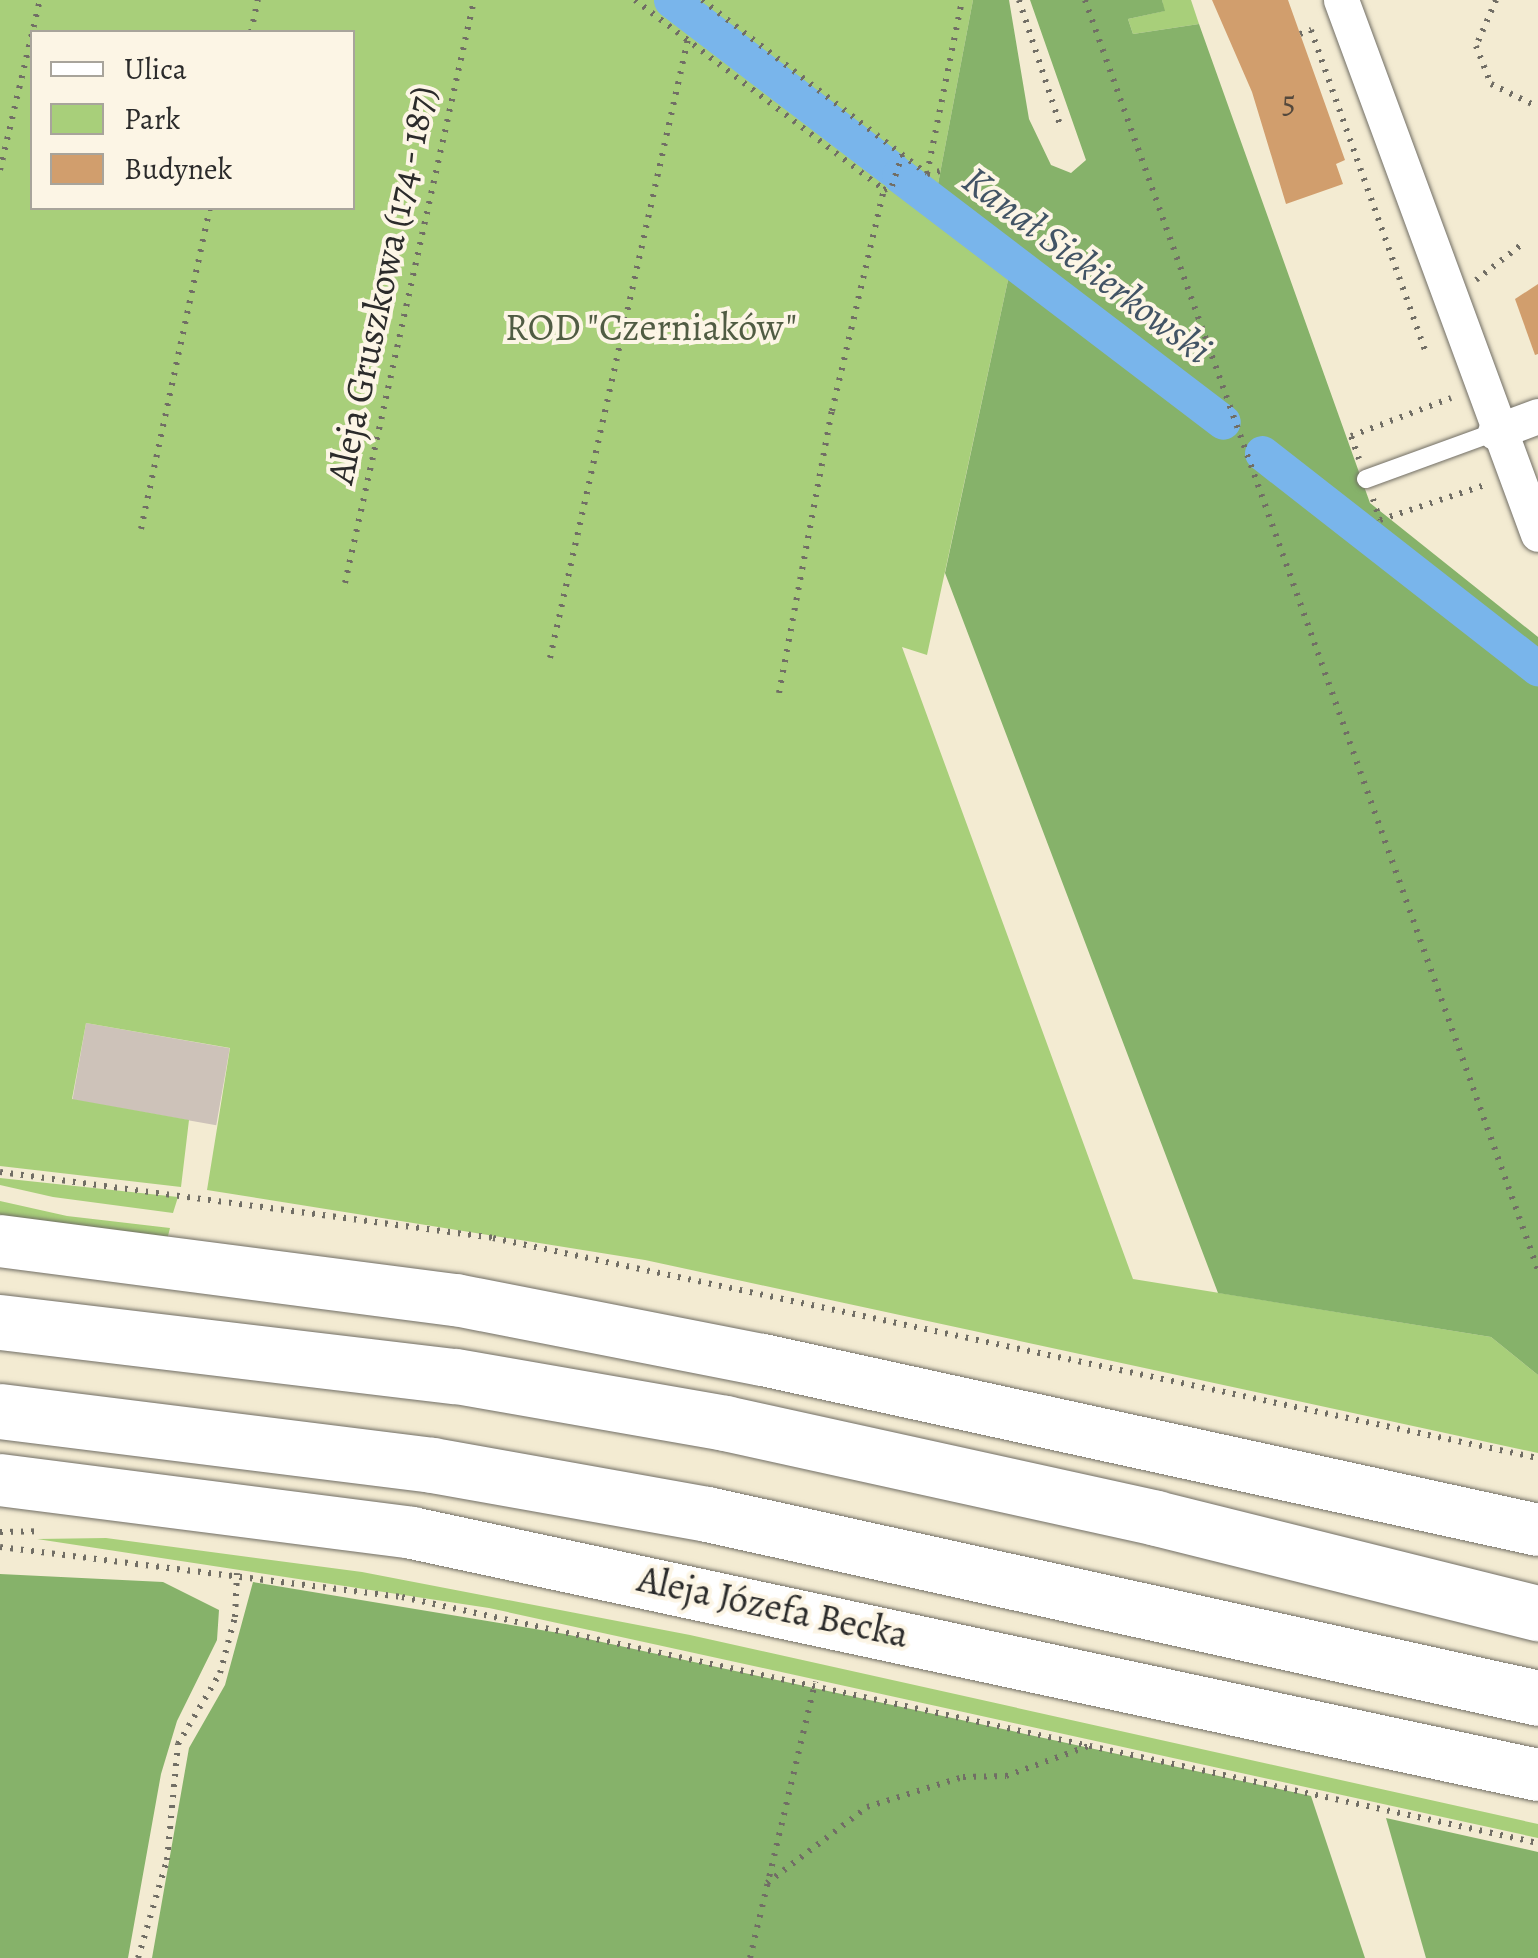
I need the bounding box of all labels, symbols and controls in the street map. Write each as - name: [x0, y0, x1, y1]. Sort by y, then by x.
- legend: [30, 30, 355, 210]
- text: Ulica: [124, 49, 187, 89]
- street label: Aleja Gruszkowa (174 - 187): [317, 81, 447, 489]
- house number: 5: [1282, 83, 1296, 121]
- text: Park: [124, 99, 180, 139]
- text: Budynek: [124, 149, 232, 189]
- water label: Kanał Siekierkowski: [953, 156, 1221, 374]
- park label: ROD "Czerniaków": [505, 305, 797, 351]
- street label: Aleja Józefa Becka: [634, 1556, 912, 1658]

